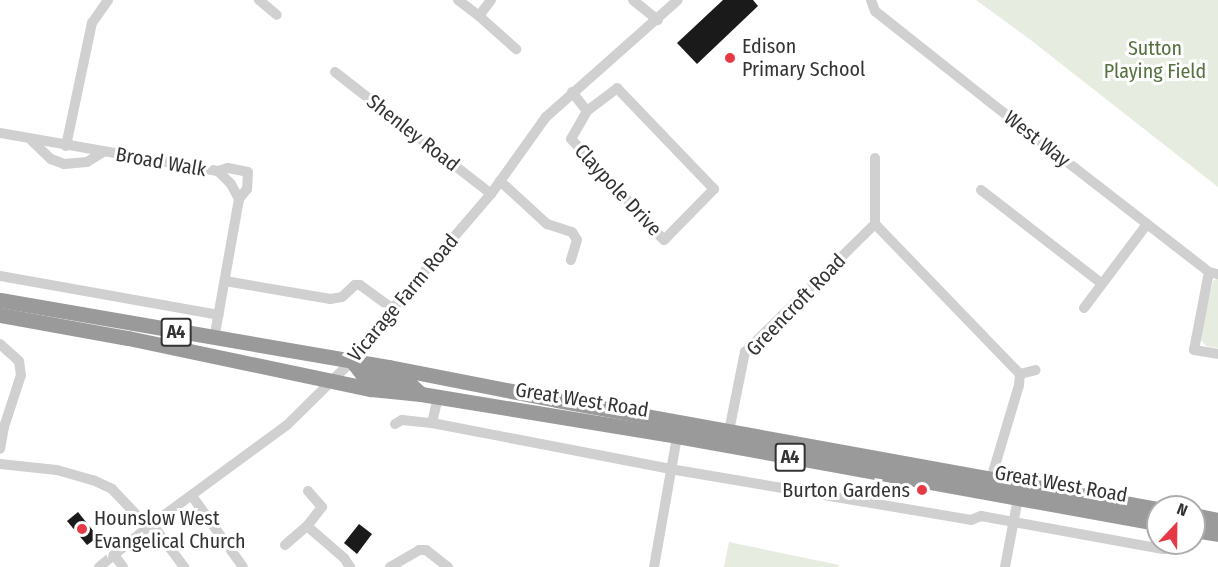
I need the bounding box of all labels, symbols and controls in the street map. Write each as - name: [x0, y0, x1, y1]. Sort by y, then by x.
- place label: Edison Primary School: [742, 34, 865, 81]
- park label: Sutton Playing Field: [1104, 37, 1206, 84]
- marker: Edison Primary School: [723, 51, 737, 65]
- street label: Shenley Road: [362, 89, 464, 177]
- street label: West Way: [999, 106, 1075, 172]
- street label: Claypole Drive: [569, 139, 667, 241]
- street label: Broad Walk: [114, 142, 208, 182]
- street label: Vicarage Farm Road: [343, 229, 463, 367]
- street label: Greencroft Road: [741, 249, 851, 361]
- road number: A4: [160, 317, 192, 347]
- street label: Great West Road: [514, 378, 650, 422]
- road number: A4: [774, 442, 806, 472]
- street label: Great West Road: [993, 461, 1129, 507]
- place label: Burton Gardens: [782, 478, 910, 502]
- marker: Burton Gardens: [915, 483, 929, 497]
- north arrow: [1146, 495, 1206, 555]
- text: N: [1174, 499, 1190, 520]
- place label: Hounslow West Evangelical Church: [94, 506, 246, 553]
- marker: Hounslow West Evangelical Church: [75, 522, 89, 536]

